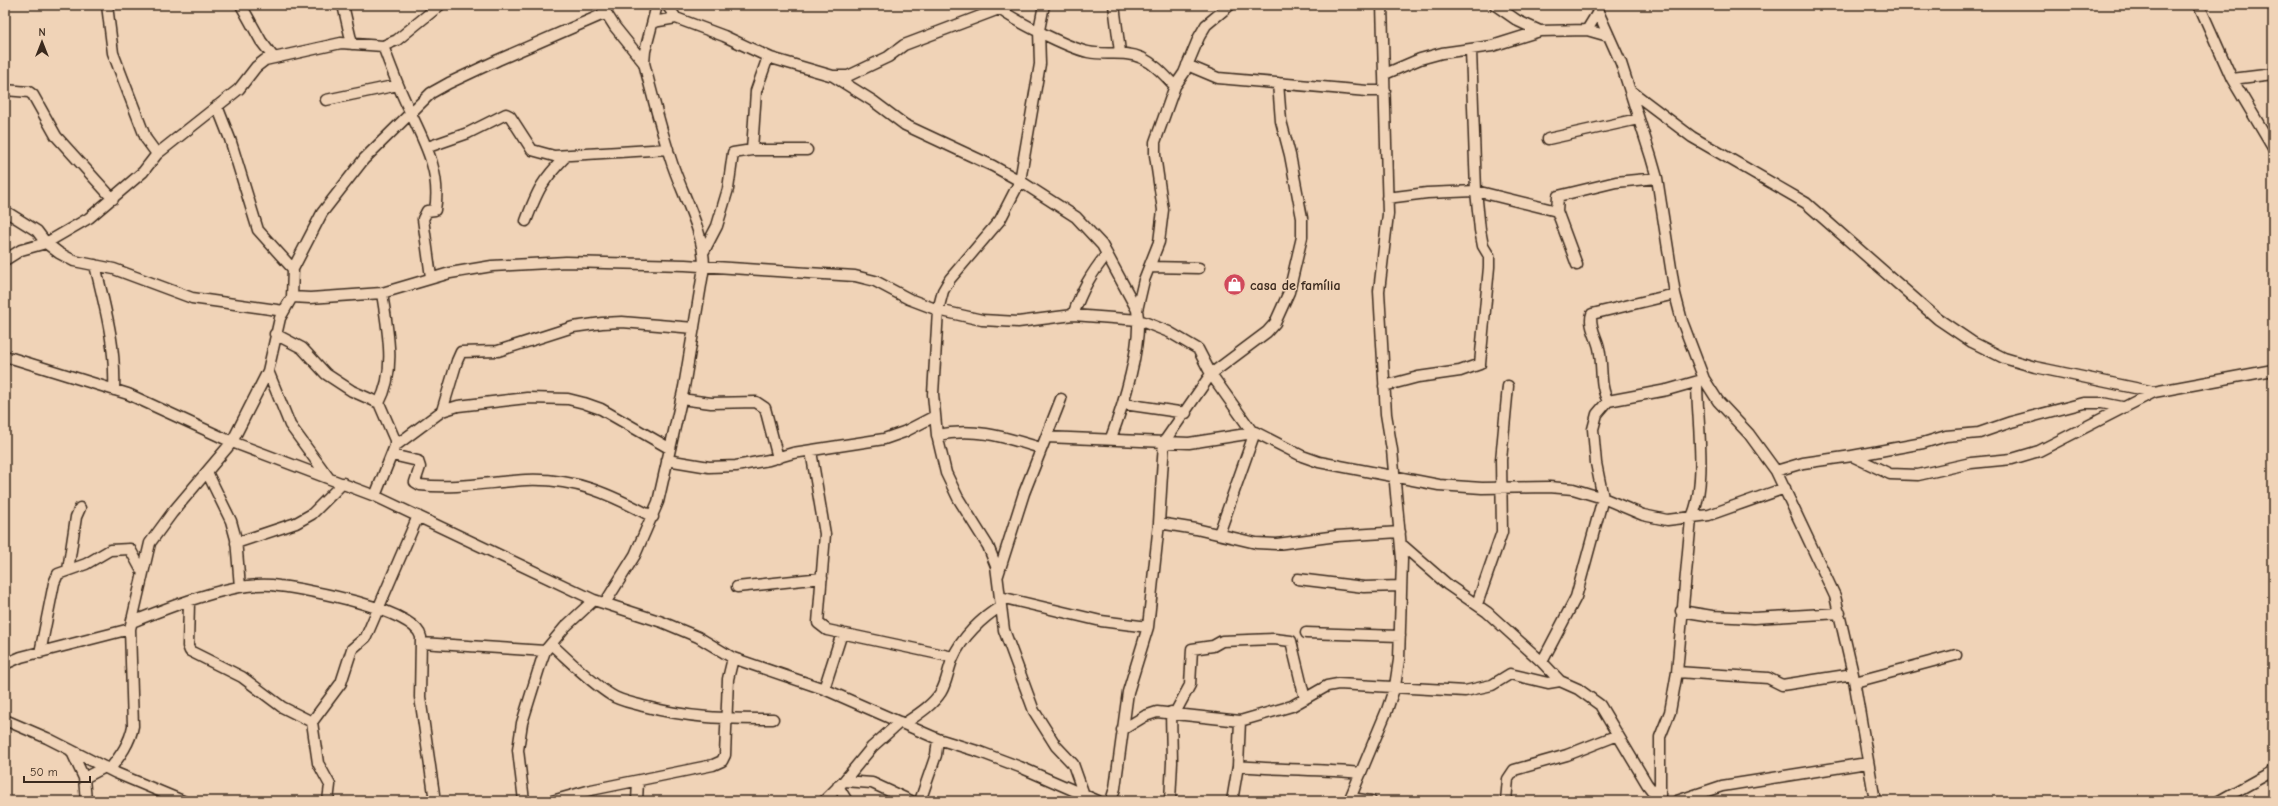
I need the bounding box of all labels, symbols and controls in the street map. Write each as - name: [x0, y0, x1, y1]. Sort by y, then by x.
- north arrow: [22, 22, 62, 62]
- text: N: [38, 26, 46, 39]
- shop icon: casa de família: [1222, 272, 1248, 298]
- place label: casa de família: [1250, 277, 1341, 294]
- scale bar: [24, 758, 90, 784]
- text: 50 m: [30, 765, 58, 779]

